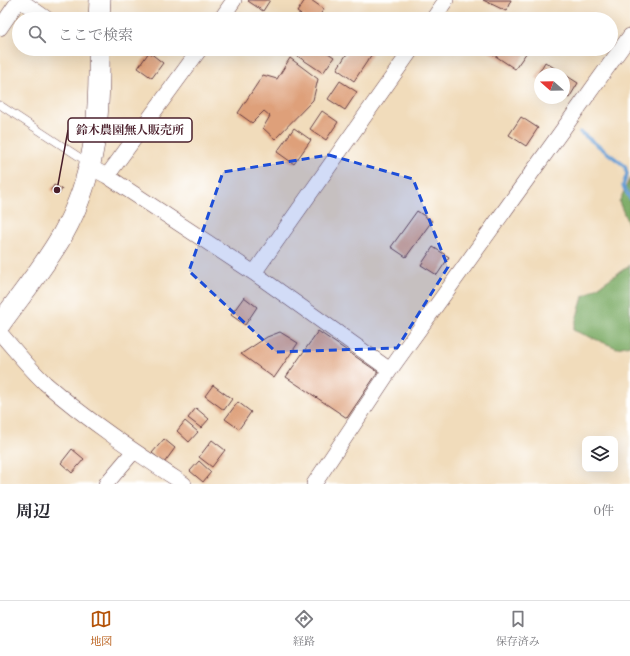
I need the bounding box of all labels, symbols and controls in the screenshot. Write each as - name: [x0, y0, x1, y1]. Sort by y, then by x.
- search box: [12, 12, 618, 56]
- icon: search: [26, 23, 48, 45]
- text: ここで検索: [58, 29, 133, 44]
- north arrow: [534, 68, 570, 104]
- callout: 鈴木農園無人販売所: [68, 118, 192, 142]
- text: 鈴木農園無人販売所: [76, 123, 184, 137]
- map controls: [582, 436, 618, 472]
- button: layers: [582, 436, 618, 472]
- text: 周辺: [16, 504, 50, 521]
- text: 0件: [593, 505, 614, 518]
- tab: 地図: [90, 608, 112, 650]
- tab: 経路: [293, 608, 315, 650]
- tab: 保存済み: [496, 608, 540, 650]

